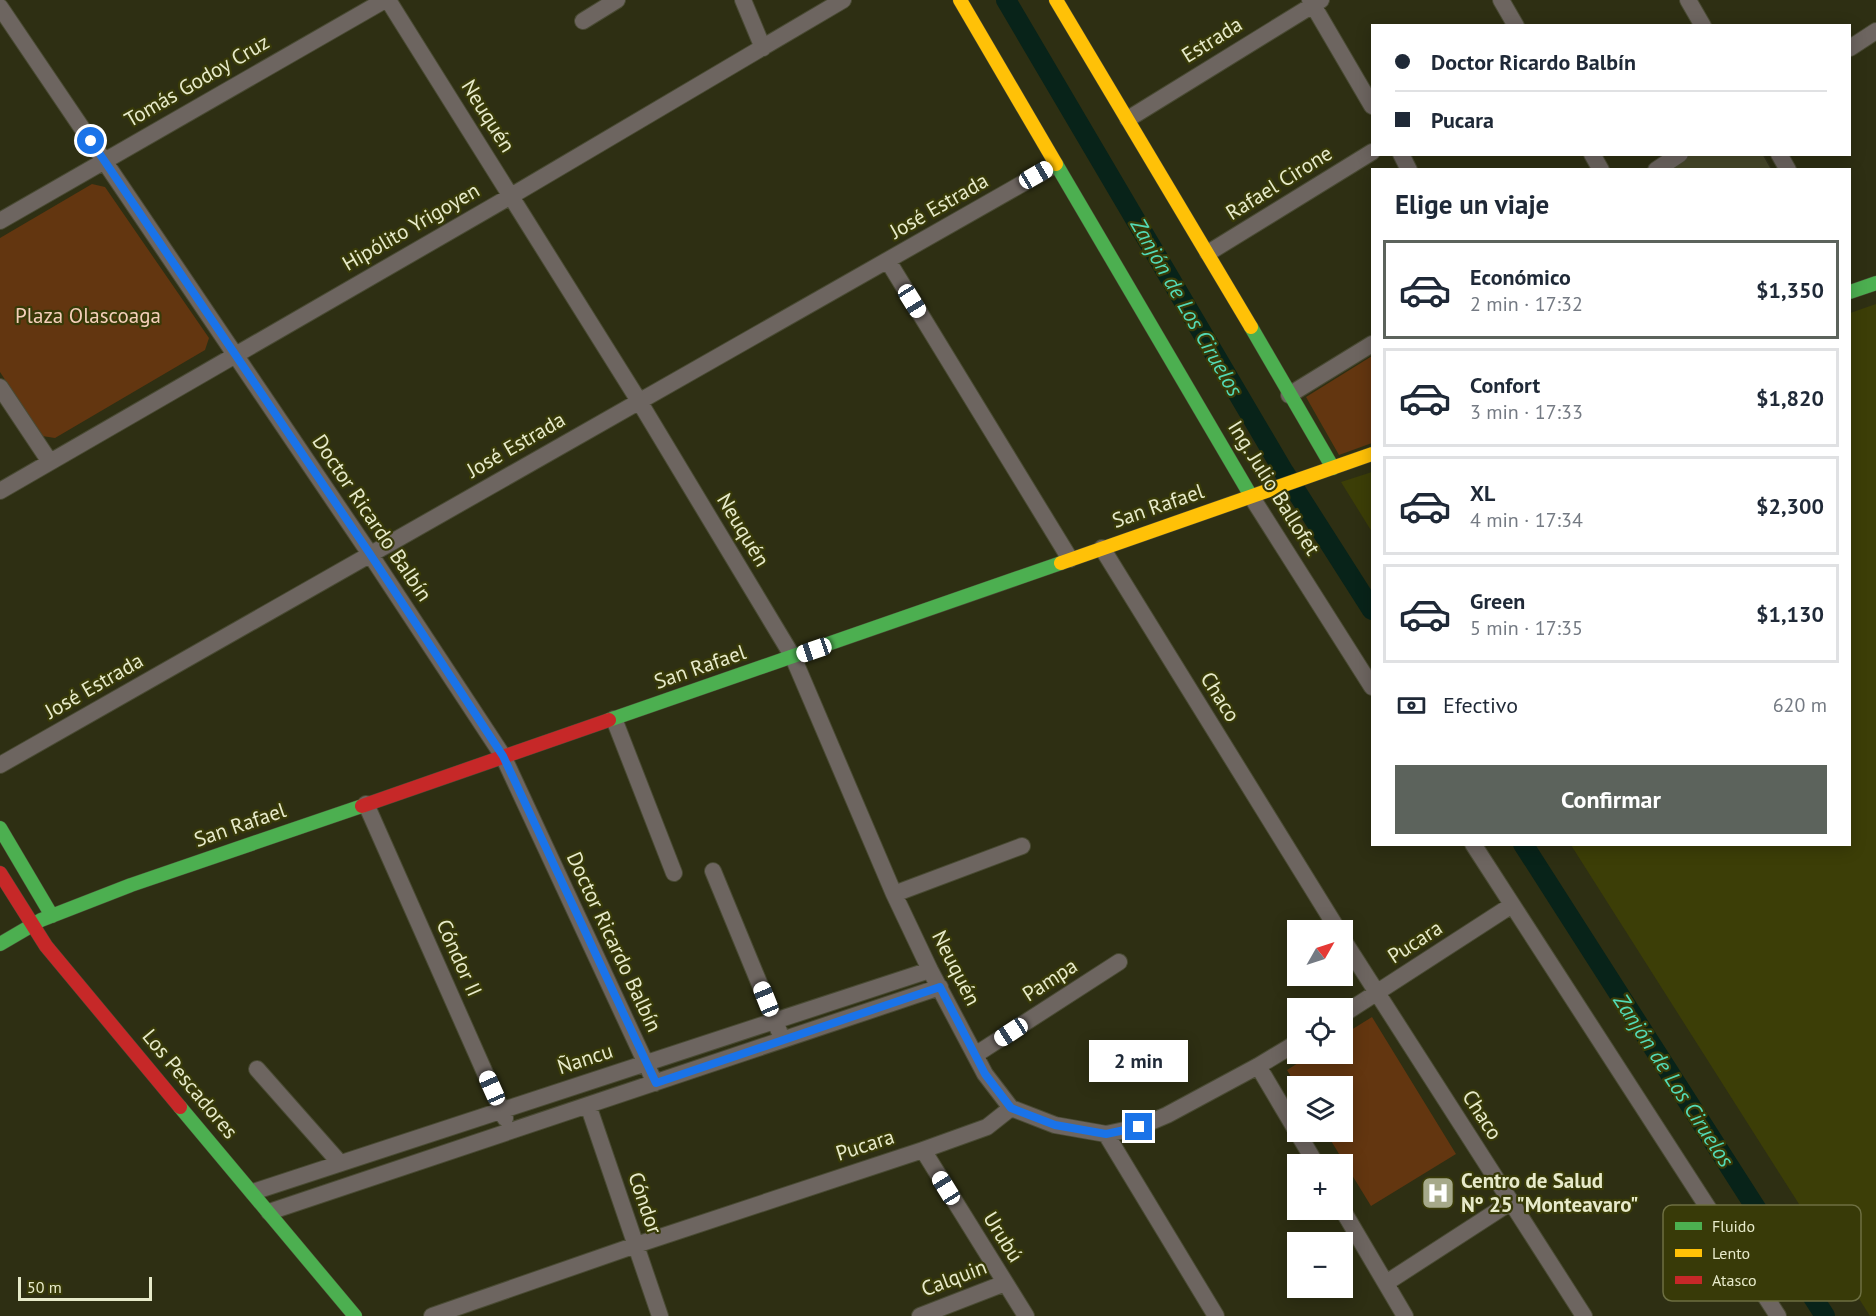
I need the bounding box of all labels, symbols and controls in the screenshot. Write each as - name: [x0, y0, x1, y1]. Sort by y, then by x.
- street label: Estrada: [1176, 11, 1247, 69]
- street label: Tomás Godoy Cruz: [120, 28, 274, 133]
- text: Doctor Ricardo Balbín: [1431, 48, 1636, 76]
- street label: Neuquén: [456, 74, 521, 157]
- text: Pucara: [1431, 106, 1494, 134]
- route start: [77, 127, 104, 154]
- street label: Rafael Cirone: [1221, 139, 1337, 226]
- car: [1016, 158, 1056, 192]
- street label: José Estrada: [884, 167, 993, 245]
- street label: Hipólito Yrigoyen: [337, 176, 484, 277]
- text: Elige un viaje: [1395, 187, 1549, 221]
- water label: Zanjón de Los Ciruelos: [1124, 212, 1250, 401]
- icon: car: [1398, 263, 1452, 317]
- text: Económico: [1470, 263, 1571, 291]
- text: $1,350: [1756, 276, 1824, 304]
- car: [895, 281, 929, 321]
- text: 2 min · 17:32: [1470, 291, 1583, 317]
- park label: Plaza Olascoaga: [15, 302, 161, 329]
- icon: car: [1398, 371, 1452, 425]
- text: Confort: [1470, 371, 1540, 399]
- text: $1,820: [1756, 384, 1824, 412]
- text: 3 min · 17:33: [1470, 399, 1583, 425]
- street label: José Estrada: [461, 406, 570, 484]
- street label: Ing. Julio Ballofet: [1222, 415, 1327, 560]
- street label: Doctor Ricardo Balbín: [306, 429, 438, 606]
- street label: San Rafael: [1108, 477, 1207, 534]
- icon: car: [1398, 479, 1452, 533]
- text: XL: [1470, 479, 1495, 507]
- street label: Neuquén: [711, 488, 776, 571]
- text: $2,300: [1756, 492, 1824, 520]
- text: 4 min · 17:34: [1470, 507, 1583, 533]
- icon: car: [1398, 587, 1452, 641]
- text: Green: [1470, 587, 1525, 615]
- text: $1,130: [1756, 600, 1824, 628]
- text: 5 min · 17:35: [1470, 615, 1583, 641]
- car: [794, 636, 834, 664]
- street label: San Rafael: [650, 638, 749, 695]
- street label: José Estrada: [39, 647, 148, 725]
- street label: Chaco: [1195, 667, 1246, 727]
- icon: cash: [1395, 689, 1428, 722]
- text: Efectivo: [1443, 691, 1518, 719]
- text: 620 m: [1773, 692, 1827, 718]
- button: Confirmar: [1395, 765, 1827, 834]
- street label: San Rafael: [190, 796, 289, 853]
- street label: Doctor Ricardo Balbín: [561, 847, 668, 1036]
- street label: Pucara: [1382, 914, 1447, 969]
- street label: Cóndor II: [431, 915, 488, 1001]
- north arrow: [1287, 920, 1353, 986]
- map controls: [1287, 920, 1353, 1298]
- street label: Neuquén: [926, 926, 987, 1010]
- street label: Pampa: [1017, 952, 1082, 1007]
- car: [751, 979, 781, 1019]
- water label: Zanjón de Los Ciruelos: [1607, 987, 1741, 1172]
- button: locate: [1287, 998, 1353, 1064]
- car: [991, 1015, 1031, 1049]
- street label: Los Pescadores: [137, 1023, 244, 1144]
- street label: Ñancu: [554, 1037, 616, 1080]
- callout: 2 min: [1090, 1040, 1188, 1082]
- text: 2 min: [1114, 1048, 1163, 1074]
- car: [476, 1068, 508, 1108]
- button: layers: [1287, 1076, 1353, 1142]
- street label: Chaco: [1456, 1085, 1508, 1145]
- route end: [1125, 1113, 1152, 1140]
- street label: Pucara: [832, 1122, 897, 1167]
- button: +: [1287, 1154, 1353, 1220]
- place label: Centro de Salud Nº 25 "Monteavaro": [1461, 1167, 1639, 1218]
- street label: Cóndor: [622, 1168, 669, 1237]
- car: [929, 1168, 963, 1208]
- hospital icon: Centro de Salud Nº 25 "Monteavaro": [1420, 1175, 1456, 1211]
- legend: [1663, 1205, 1861, 1301]
- street label: Urubú: [977, 1206, 1029, 1267]
- text: Fluido: [1712, 1216, 1755, 1236]
- button: −: [1287, 1232, 1353, 1298]
- text: Lento: [1712, 1243, 1750, 1263]
- street label: Calquin: [917, 1253, 990, 1302]
- text: Atasco: [1712, 1270, 1757, 1290]
- scale bar: [18, 1274, 152, 1302]
- text: 50 m: [27, 1277, 62, 1297]

